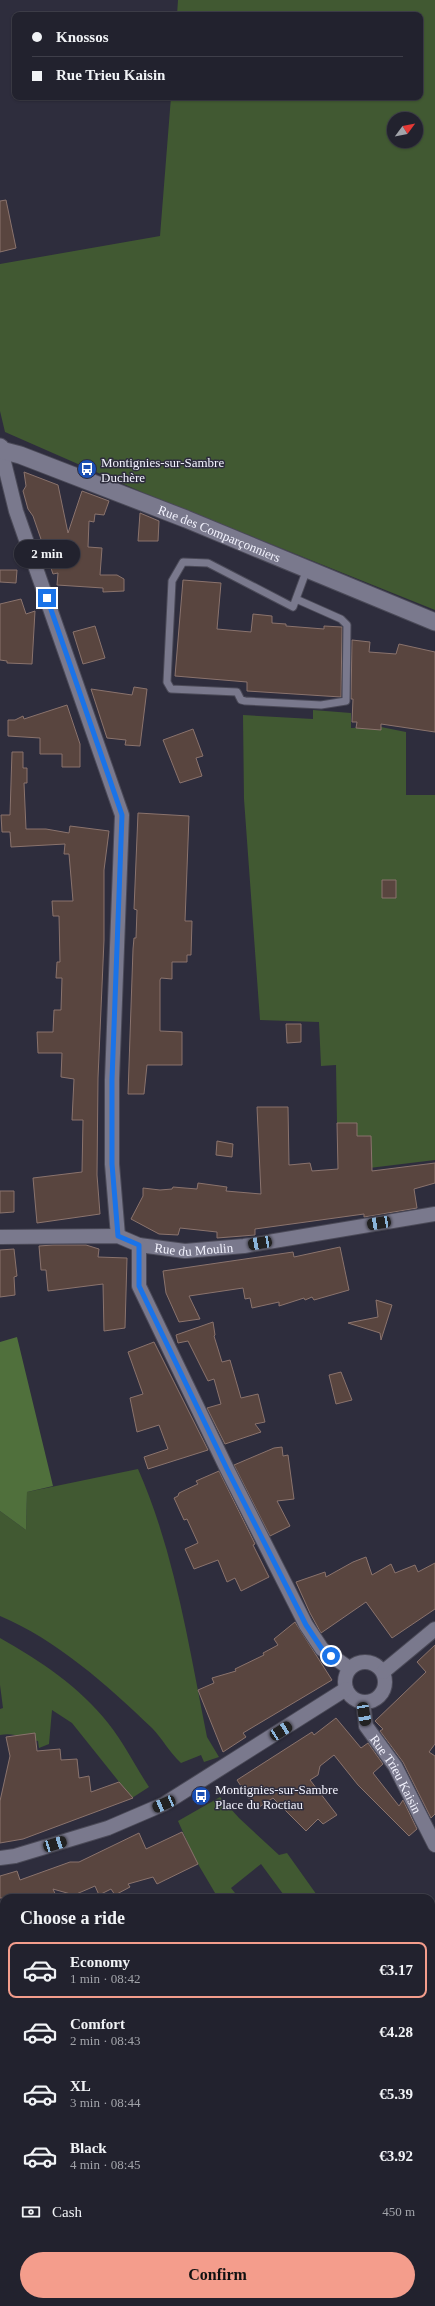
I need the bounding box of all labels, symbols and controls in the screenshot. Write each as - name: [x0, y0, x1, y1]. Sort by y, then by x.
- text: Knossos: [56, 29, 109, 45]
- text: Rue Trieu Kaisin: [56, 67, 165, 83]
- north arrow: [387, 112, 423, 148]
- map controls: [387, 112, 423, 148]
- place label: Montignies-sur-Sambre Duchère: [101, 455, 224, 485]
- bus stop icon: Montignies-sur-Sambre Duchère: [76, 458, 98, 480]
- street label: Rue des Comparçonniers: [156, 502, 283, 565]
- callout: 2 min: [14, 540, 80, 568]
- text: 2 min: [31, 546, 63, 561]
- route end: [38, 589, 56, 607]
- car: [366, 1215, 392, 1231]
- car: [247, 1235, 273, 1251]
- street label: Rue du Moulin: [154, 1239, 234, 1259]
- route start: [322, 1647, 340, 1665]
- car: [356, 1701, 372, 1727]
- car: [268, 1719, 294, 1743]
- street label: Rue Trieu Kaisin: [367, 1732, 425, 1816]
- place label: Montignies-sur-Sambre Place du Roctiau: [215, 1782, 338, 1812]
- bus stop icon: Montignies-sur-Sambre Place du Roctiau: [190, 1785, 212, 1807]
- car: [151, 1794, 177, 1814]
- car: [42, 1835, 68, 1853]
- text: Choose a ride: [20, 1908, 125, 1928]
- icon: car: [22, 1952, 58, 1988]
- text: Economy: [70, 1954, 130, 1970]
- text: €3.17: [379, 1962, 413, 1978]
- text: 1 min · 08:42: [70, 1971, 140, 1986]
- icon: car: [22, 2014, 58, 2050]
- text: Comfort: [70, 2016, 125, 2032]
- text: €4.28: [379, 2024, 413, 2040]
- text: 2 min · 08:43: [70, 2033, 140, 2048]
- icon: car: [22, 2076, 58, 2112]
- text: XL: [70, 2078, 91, 2094]
- text: €5.39: [379, 2086, 413, 2102]
- text: 3 min · 08:44: [70, 2095, 140, 2110]
- icon: car: [22, 2138, 58, 2174]
- text: Black: [70, 2140, 107, 2156]
- text: €3.92: [379, 2148, 413, 2164]
- text: 4 min · 08:45: [70, 2157, 140, 2172]
- icon: cash: [20, 2201, 42, 2223]
- text: Cash: [52, 2204, 82, 2220]
- text: 450 m: [382, 2204, 415, 2219]
- button: Confirm: [20, 2252, 415, 2298]

